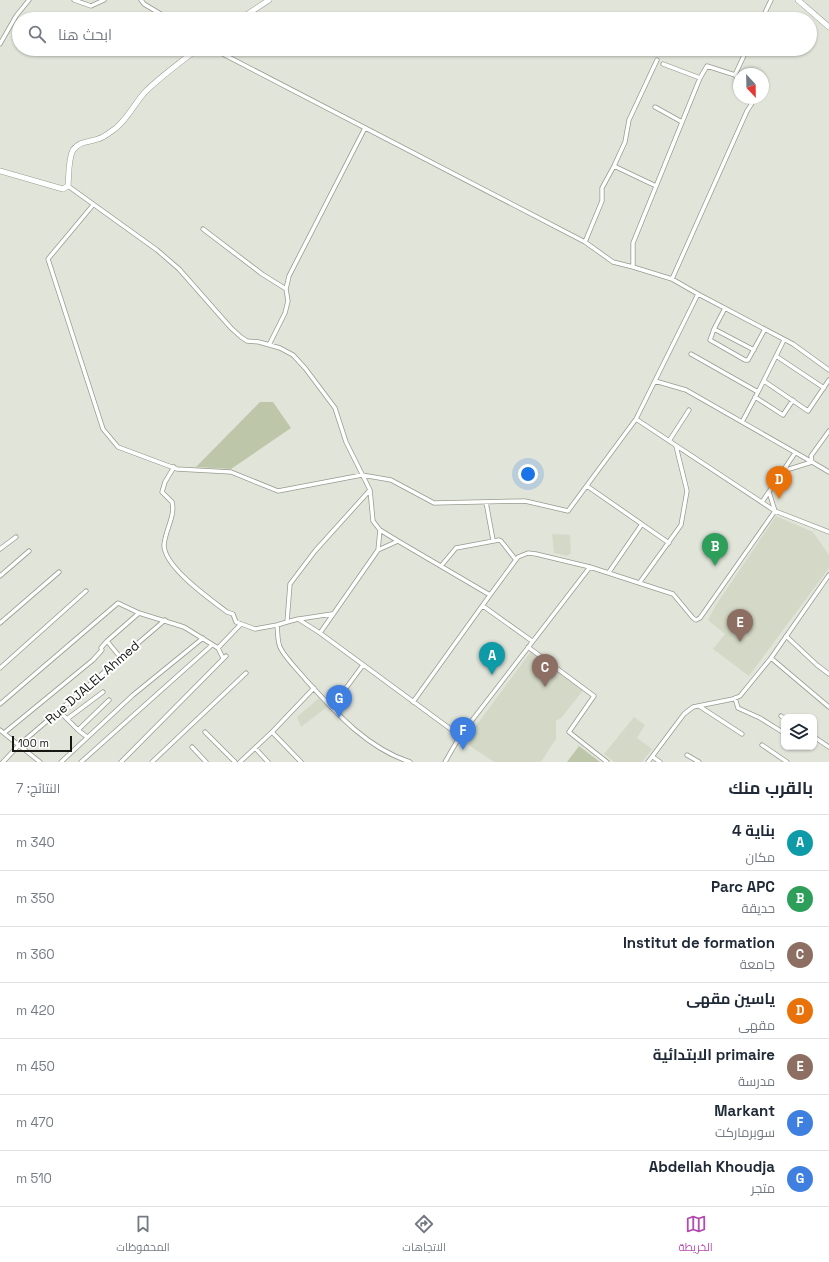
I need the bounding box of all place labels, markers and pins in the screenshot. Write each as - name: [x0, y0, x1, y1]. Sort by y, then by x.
- pin: D: [766, 466, 792, 499]
- pin: B: [702, 533, 728, 566]
- pin: E: [727, 609, 753, 642]
- pin: A: [479, 642, 505, 675]
- pin: C: [532, 654, 558, 687]
- pin: G: [326, 685, 352, 718]
- pin: F: [450, 717, 476, 750]

